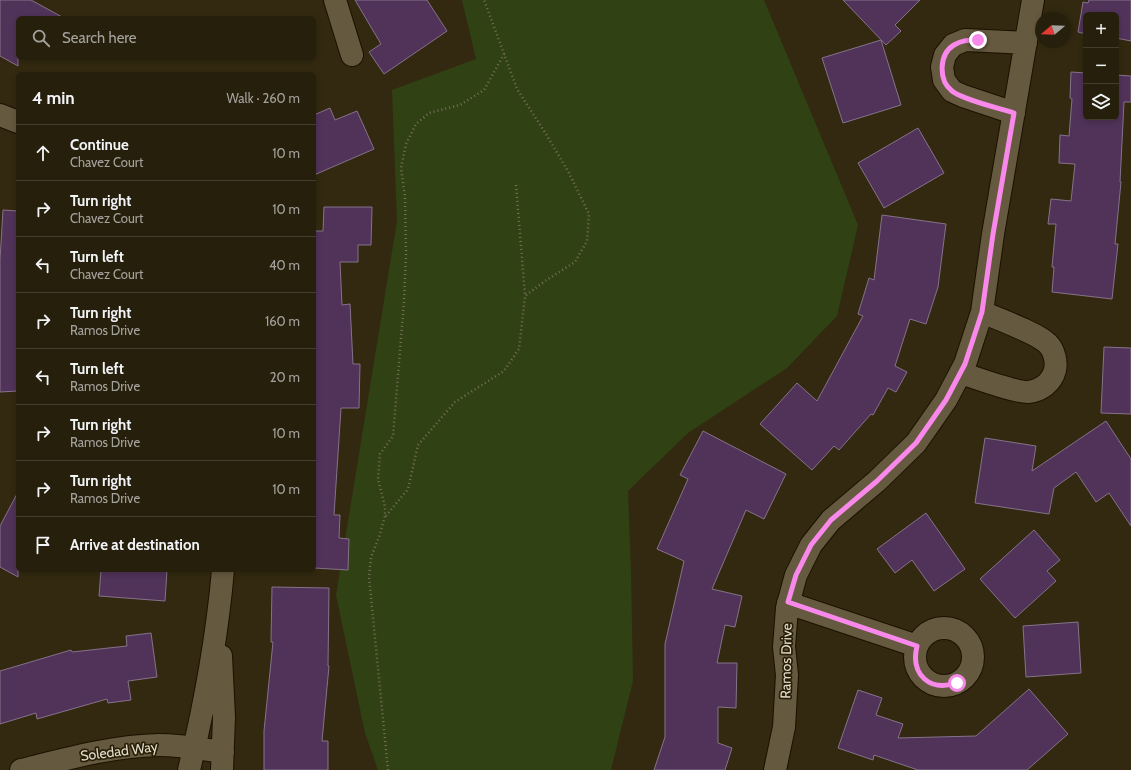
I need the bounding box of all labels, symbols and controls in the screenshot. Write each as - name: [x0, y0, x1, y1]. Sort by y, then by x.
- north arrow: [1035, 12, 1071, 48]
- map controls: [1083, 12, 1119, 120]
- button: +: [1083, 12, 1119, 48]
- search box: [16, 16, 316, 60]
- icon: search: [30, 27, 52, 49]
- text: Search here: [62, 29, 137, 47]
- route end: [969, 31, 987, 49]
- button: −: [1083, 48, 1119, 84]
- button: layers: [1083, 84, 1119, 120]
- text: 4 min: [32, 88, 75, 108]
- text: Walk · 260 m: [227, 90, 300, 106]
- text: Continue: [70, 136, 129, 154]
- icon: ahead: [32, 142, 54, 164]
- text: 10 m: [272, 145, 300, 161]
- text: Chavez Court: [70, 154, 143, 170]
- text: Turn right: [70, 192, 131, 210]
- icon: right: [32, 198, 54, 220]
- text: 10 m: [272, 201, 300, 217]
- text: Chavez Court: [70, 210, 143, 226]
- text: Turn left: [70, 248, 124, 266]
- icon: left: [32, 254, 54, 276]
- text: 40 m: [269, 257, 300, 273]
- text: Chavez Court: [70, 266, 143, 282]
- text: Turn right: [70, 304, 131, 322]
- icon: right: [32, 310, 54, 332]
- text: 160 m: [265, 313, 300, 329]
- text: Ramos Drive: [70, 322, 140, 338]
- text: Turn left: [70, 360, 124, 378]
- icon: left: [32, 366, 54, 388]
- text: 20 m: [270, 369, 300, 385]
- text: Ramos Drive: [70, 378, 140, 394]
- text: Turn right: [70, 416, 131, 434]
- icon: right: [32, 422, 54, 444]
- text: 10 m: [272, 425, 300, 441]
- text: Ramos Drive: [70, 434, 140, 450]
- text: Turn right: [70, 472, 131, 490]
- icon: right: [32, 478, 54, 500]
- text: 10 m: [272, 481, 300, 497]
- text: Ramos Drive: [70, 490, 140, 506]
- icon: arrive: [32, 534, 54, 556]
- text: Arrive at destination: [70, 536, 200, 554]
- street label: Ramos Drive: [776, 623, 796, 699]
- route start: [948, 674, 966, 692]
- street label: Soledad Way: [79, 737, 159, 765]

